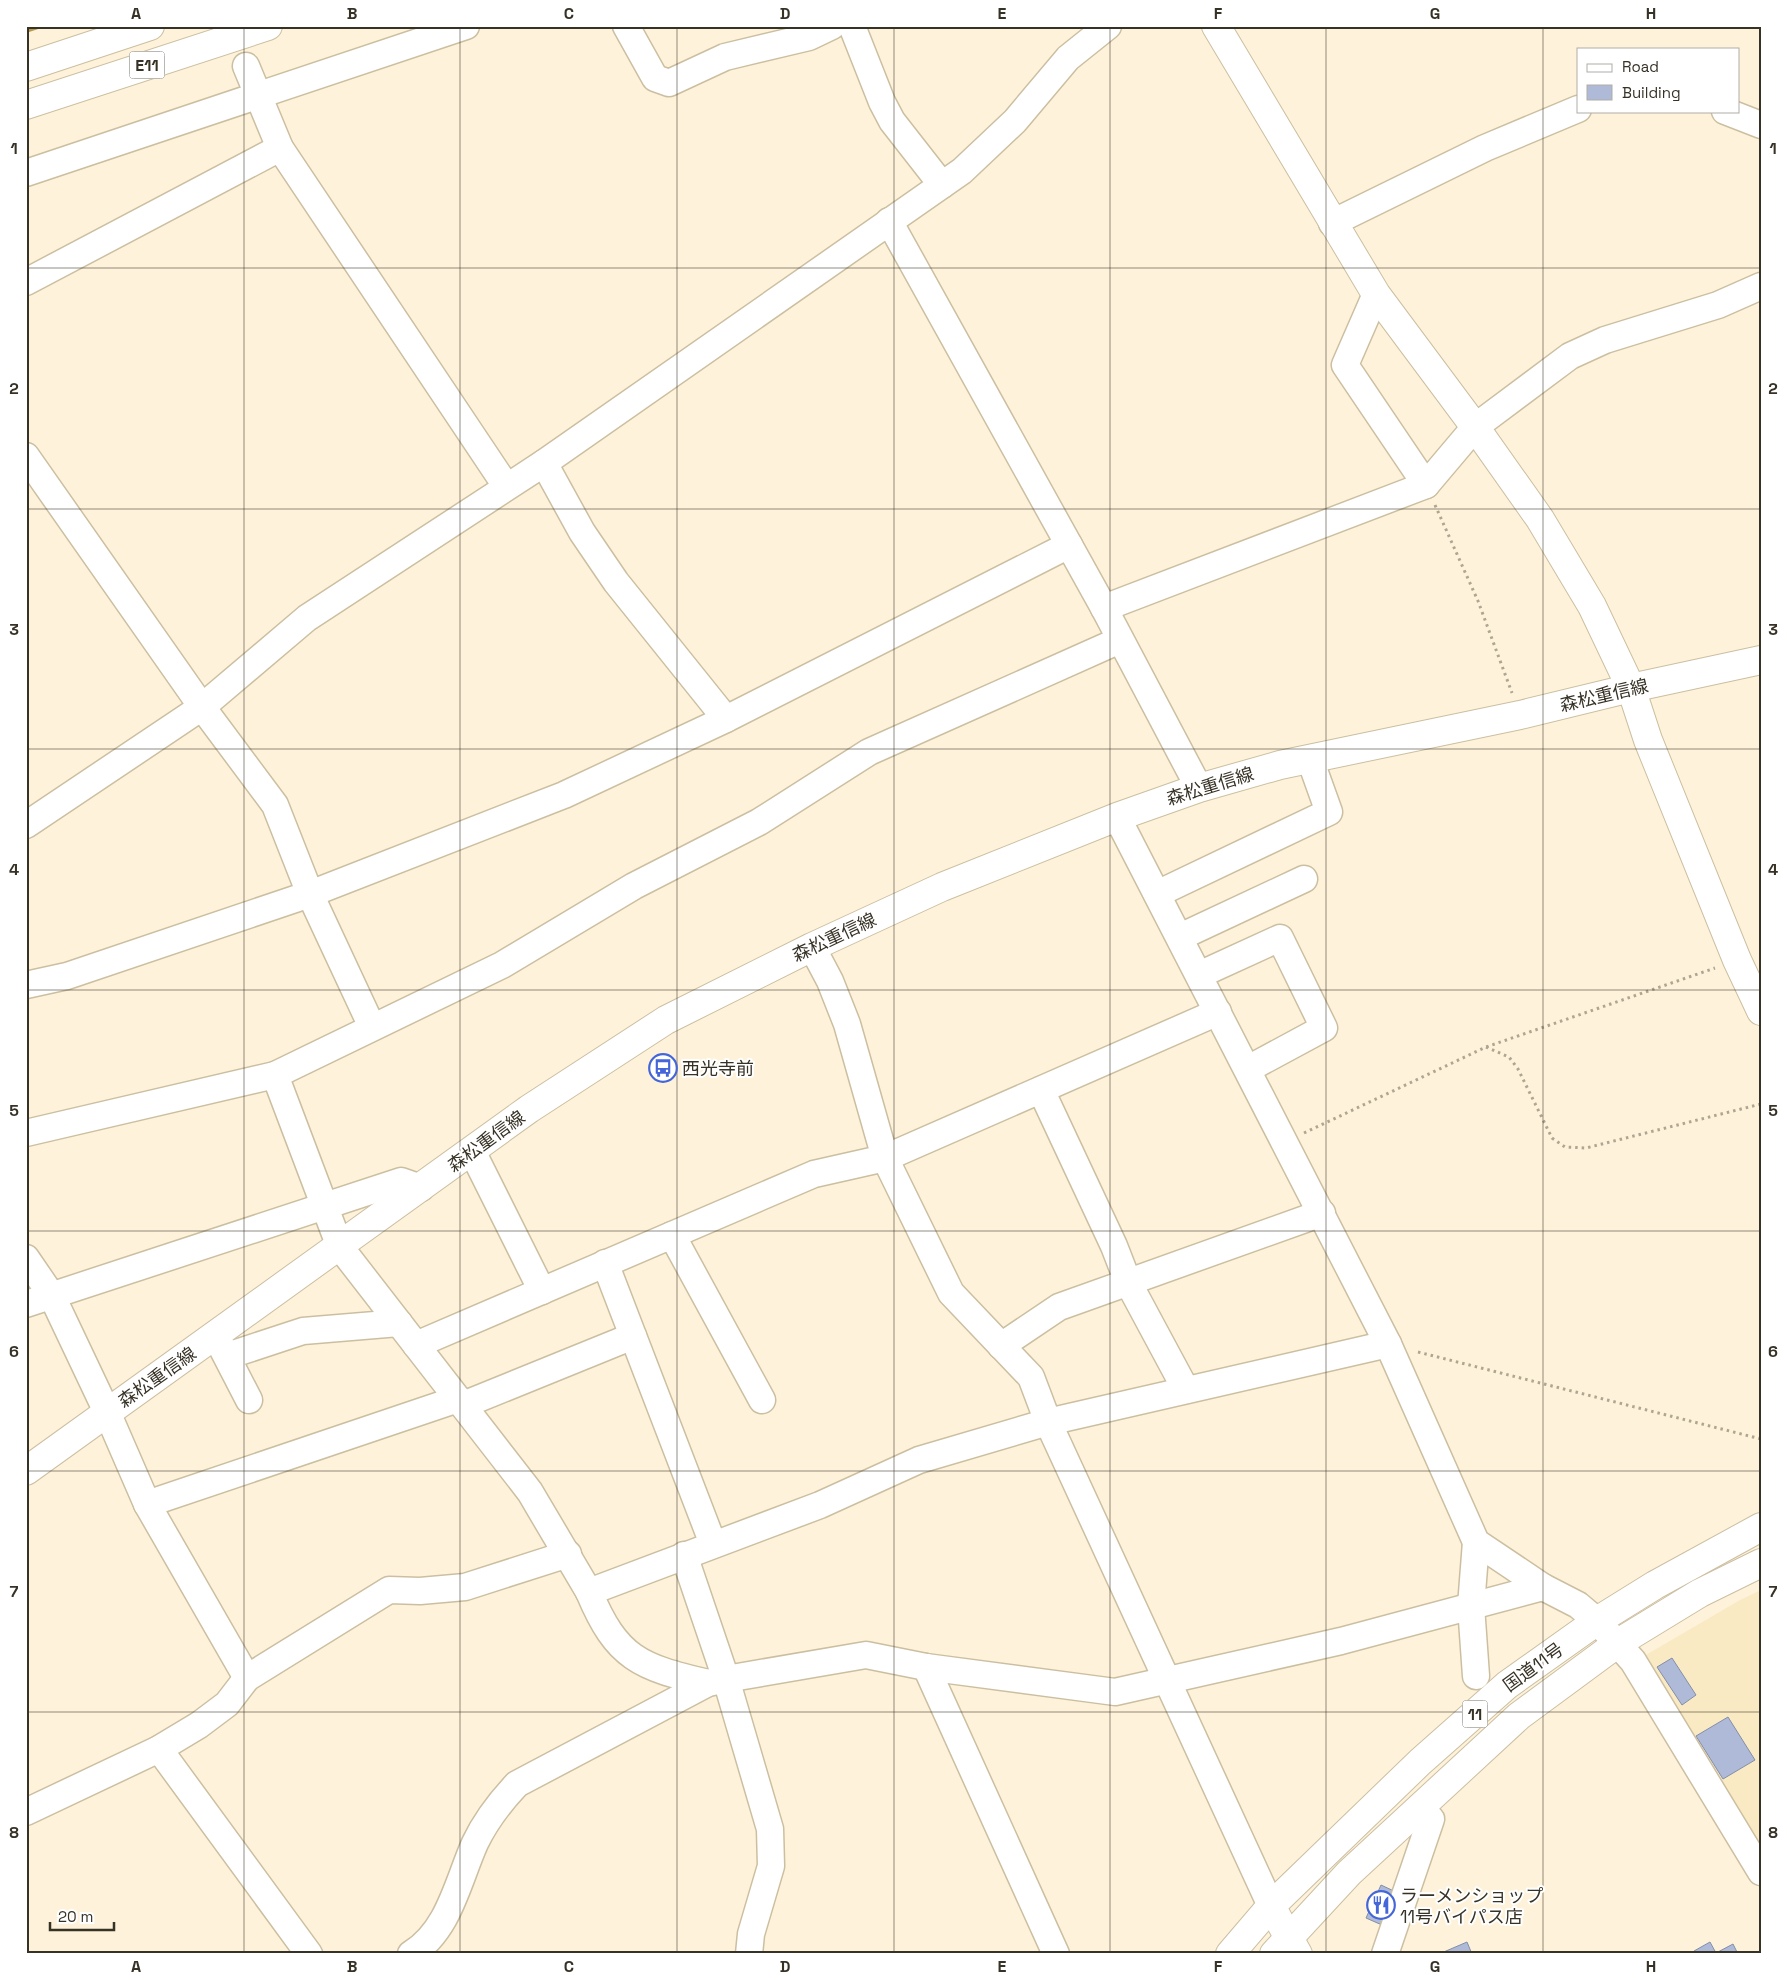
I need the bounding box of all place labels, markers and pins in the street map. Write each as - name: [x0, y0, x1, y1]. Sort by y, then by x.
- bus stop icon: 西光寺前: [648, 1053, 678, 1083]
- place label: 西光寺前: [682, 1057, 754, 1080]
- place label: ラーメンショップ 11号バイパス店: [1400, 1884, 1543, 1928]
- restaurant icon: ラーメンショップ 11号バイパス店: [1366, 1890, 1396, 1920]

